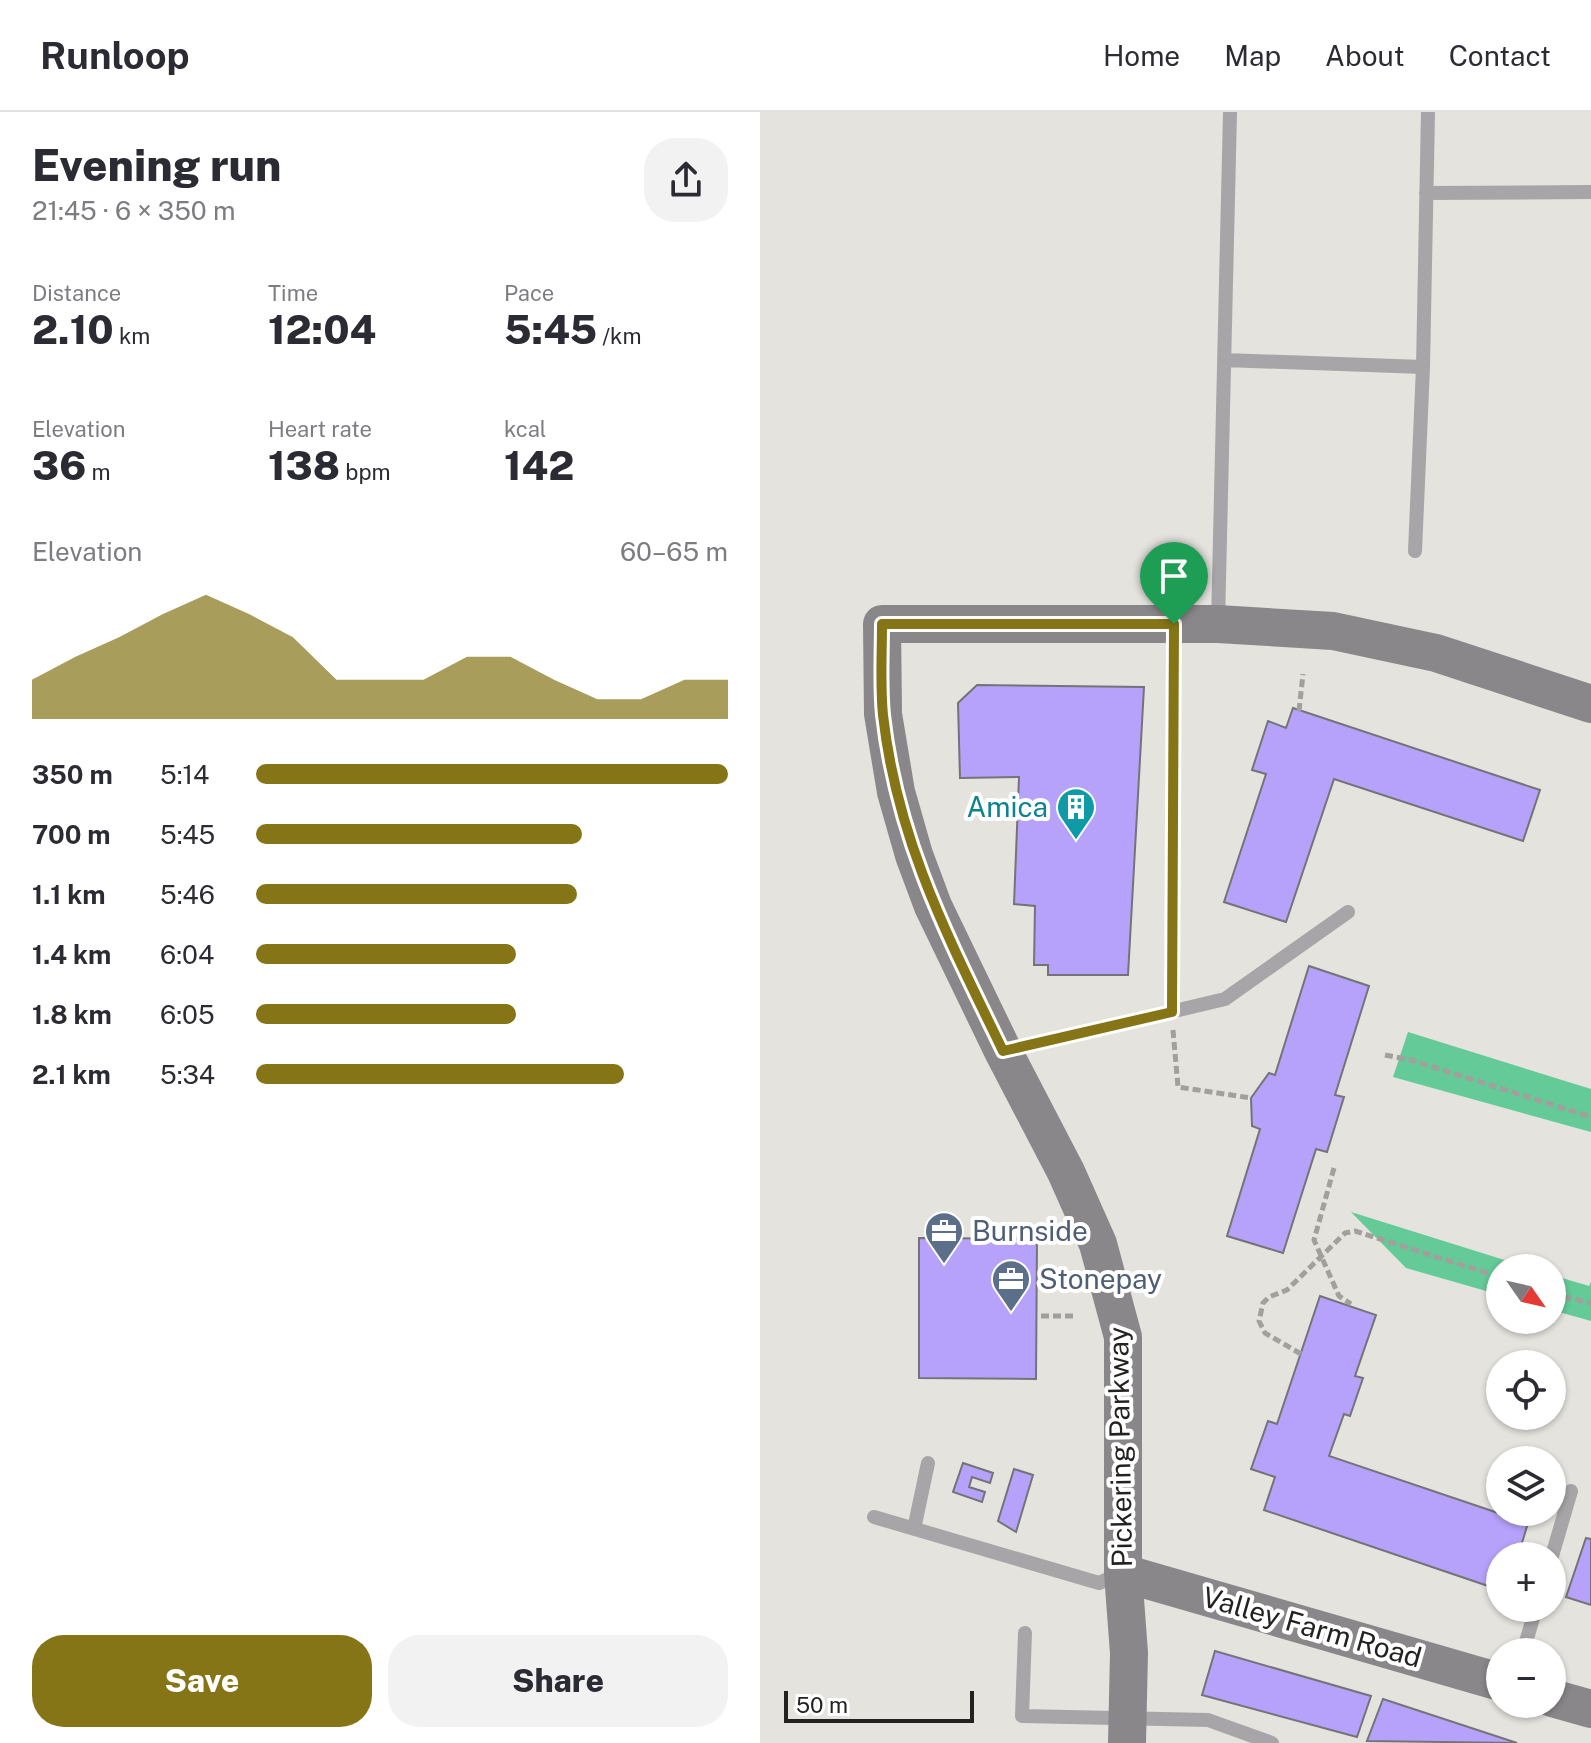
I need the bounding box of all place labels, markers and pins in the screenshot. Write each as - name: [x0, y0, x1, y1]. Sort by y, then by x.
- pin: [1140, 542, 1208, 624]
- building icon: Amica: [1055, 786, 1097, 841]
- place label: Amica: [966, 790, 1048, 823]
- office icon: Burnside: [923, 1210, 965, 1265]
- place label: Burnside: [972, 1214, 1088, 1247]
- office icon: Stonepay: [990, 1258, 1032, 1313]
- place label: Stonepay: [1039, 1262, 1162, 1295]

